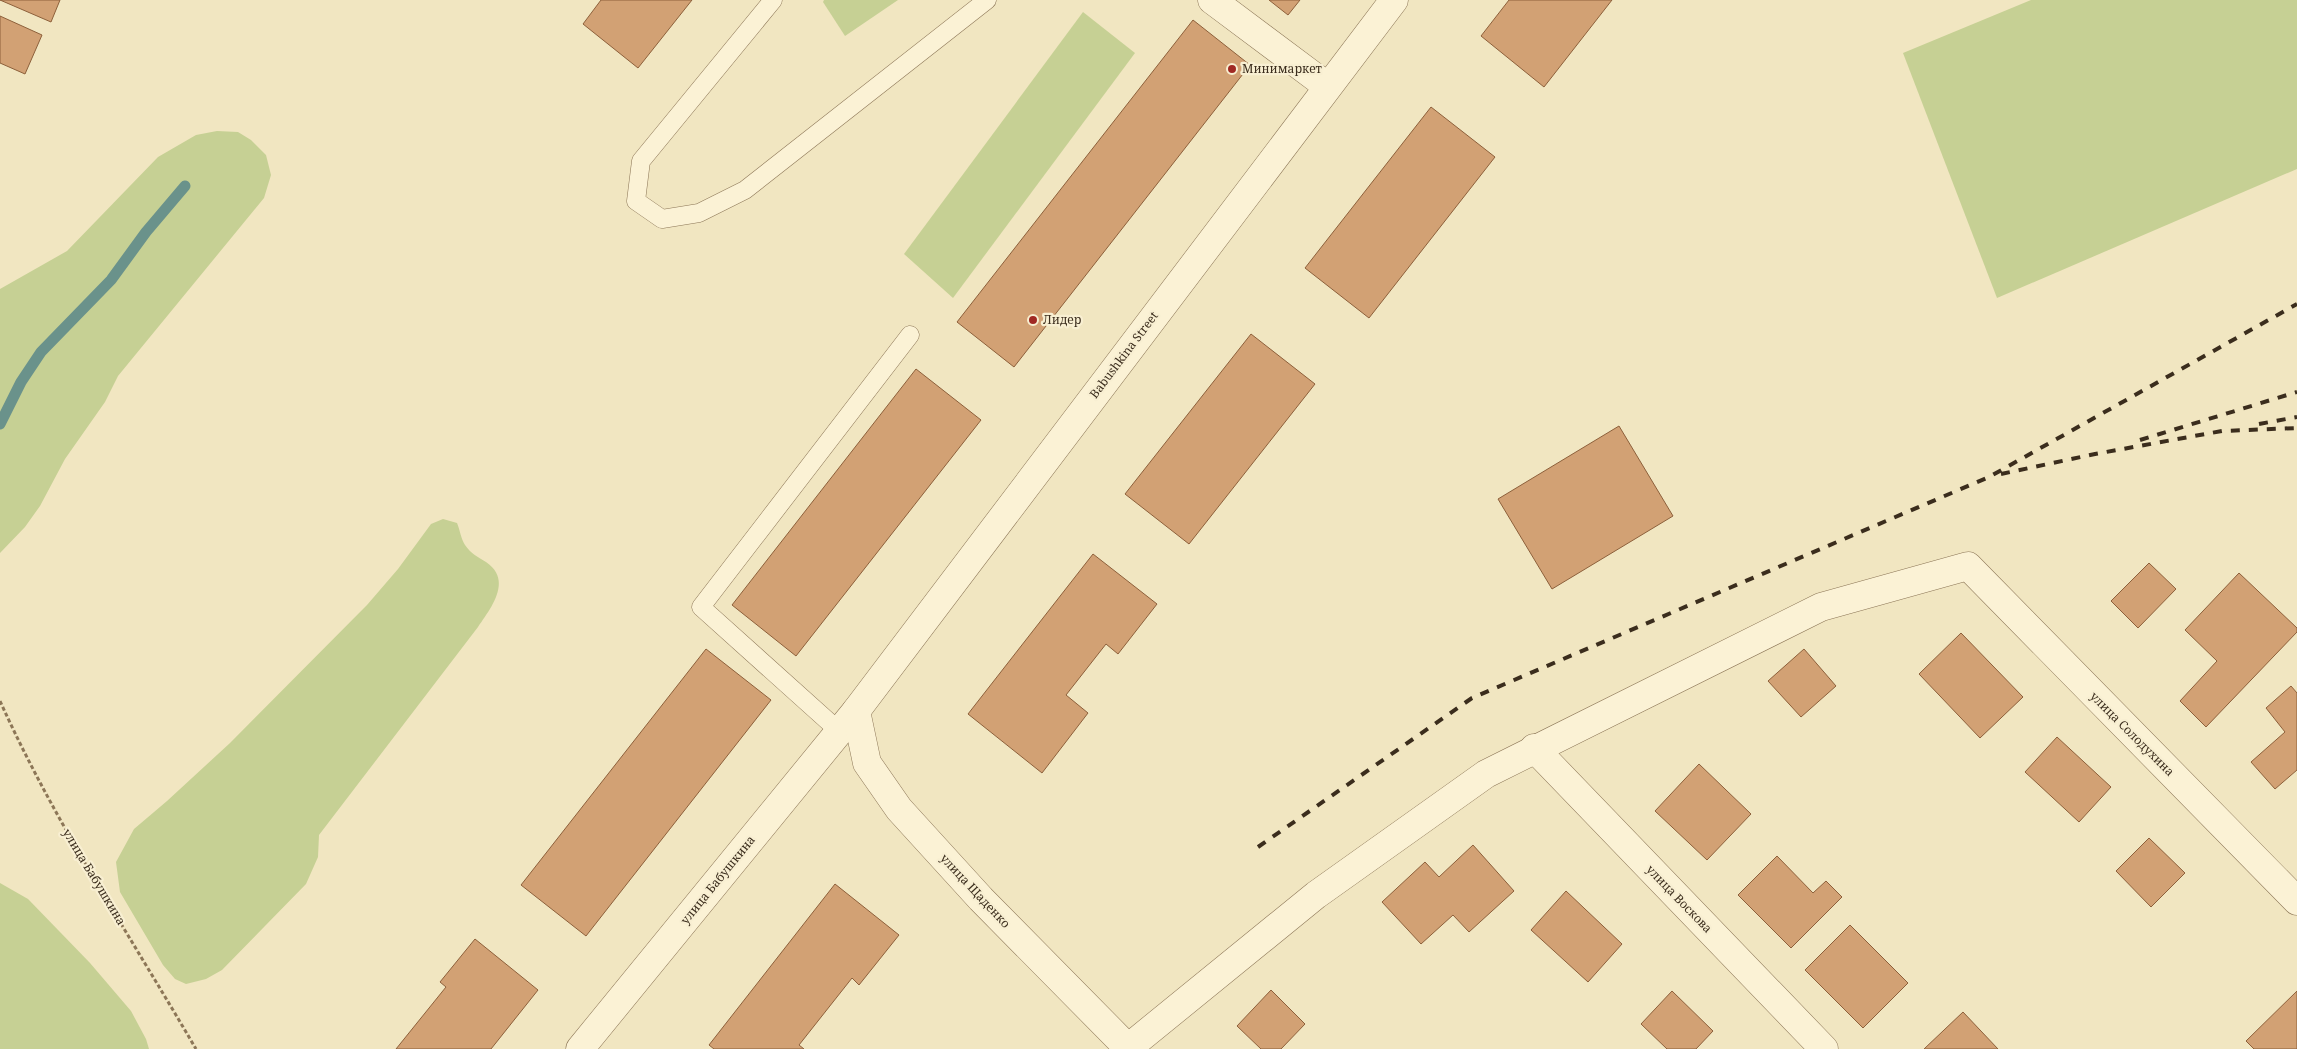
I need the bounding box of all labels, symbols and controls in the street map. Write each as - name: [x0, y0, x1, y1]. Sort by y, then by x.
- place label: Минимаркет: [1242, 60, 1323, 77]
- marker: Минимаркет: [1226, 63, 1238, 75]
- street label: Babushkina Street: [1085, 308, 1162, 402]
- place label: Лидер: [1043, 311, 1082, 328]
- marker: Лидер: [1027, 314, 1039, 326]
- street label: улица Солодухина: [2086, 688, 2178, 780]
- street label: улица Бабушкина: [59, 825, 130, 928]
- street label: улица Бабушкина: [676, 832, 759, 928]
- street label: улица Щаденко: [936, 850, 1014, 932]
- street label: улица Воскова: [1643, 861, 1716, 936]

